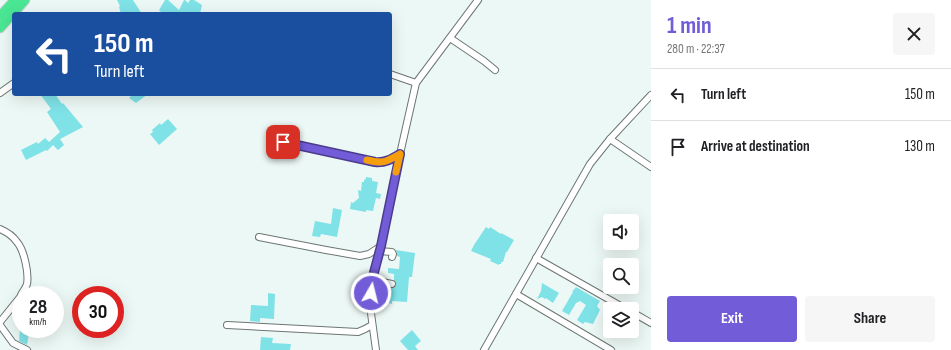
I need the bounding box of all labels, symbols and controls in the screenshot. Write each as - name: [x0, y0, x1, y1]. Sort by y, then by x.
- text: 1 min: [667, 11, 712, 40]
- button: close: [893, 13, 935, 55]
- text: 150 m: [94, 27, 154, 60]
- icon: left: [28, 28, 80, 80]
- text: 280 m · 22:37: [667, 41, 725, 57]
- text: Turn left: [94, 61, 145, 82]
- icon: left: [667, 84, 689, 106]
- text: Turn left: [701, 85, 746, 104]
- text: 150 m: [905, 85, 935, 104]
- pin: [266, 125, 300, 159]
- icon: arrive: [272, 131, 294, 153]
- icon: arrive: [667, 136, 689, 158]
- text: Arrive at destination: [701, 137, 810, 156]
- text: 130 m: [905, 137, 935, 156]
- map controls: [603, 214, 639, 338]
- button: sound: [603, 214, 639, 250]
- button: search: [603, 258, 639, 294]
- position arrow: [350, 272, 392, 314]
- speed limit sign: 30: [72, 286, 124, 338]
- text: 28: [29, 295, 47, 319]
- button: Exit: [667, 296, 797, 342]
- button: Share: [805, 296, 935, 342]
- button: layers: [603, 302, 639, 338]
- text: km/h: [29, 316, 47, 328]

